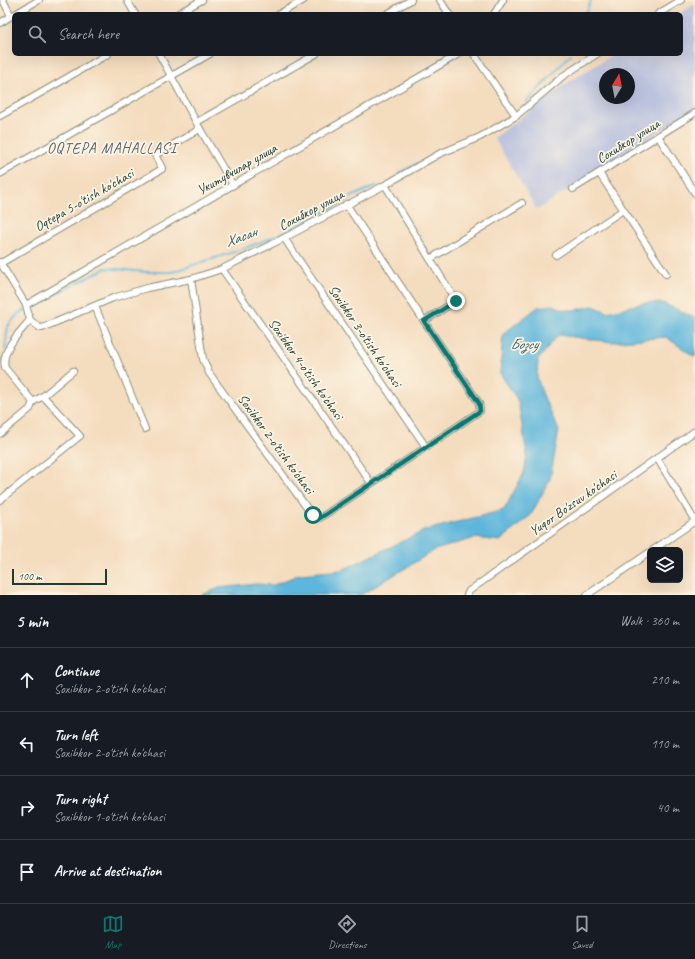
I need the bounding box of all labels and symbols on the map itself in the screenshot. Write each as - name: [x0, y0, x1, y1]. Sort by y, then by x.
- north arrow: [599, 68, 635, 104]
- street label: Сохибкор улица: [593, 114, 664, 167]
- district label: OQTEPA MAHALLASI: [47, 139, 180, 158]
- street label: Укитувчилар улица: [194, 139, 281, 199]
- street label: Oqtepa 5-o'tish ko'chasi: [31, 164, 139, 235]
- street label: Сохибкор улица: [276, 185, 348, 234]
- water label: Хасан: [223, 222, 262, 251]
- street label: Soxibkor 3-o'tish ko'chasi: [325, 282, 407, 392]
- route end: [447, 292, 465, 310]
- street label: Soxibkor 4-o'tish ko'chasi: [265, 315, 349, 425]
- water label: Бозсу: [510, 335, 541, 354]
- street label: Soxibkor 2-o'tish ko'chasi: [234, 391, 319, 499]
- street label: Yuqor Bo'zsuv ko'chasi: [526, 465, 622, 539]
- route start: [304, 506, 322, 524]
- scale bar: [12, 567, 107, 586]

